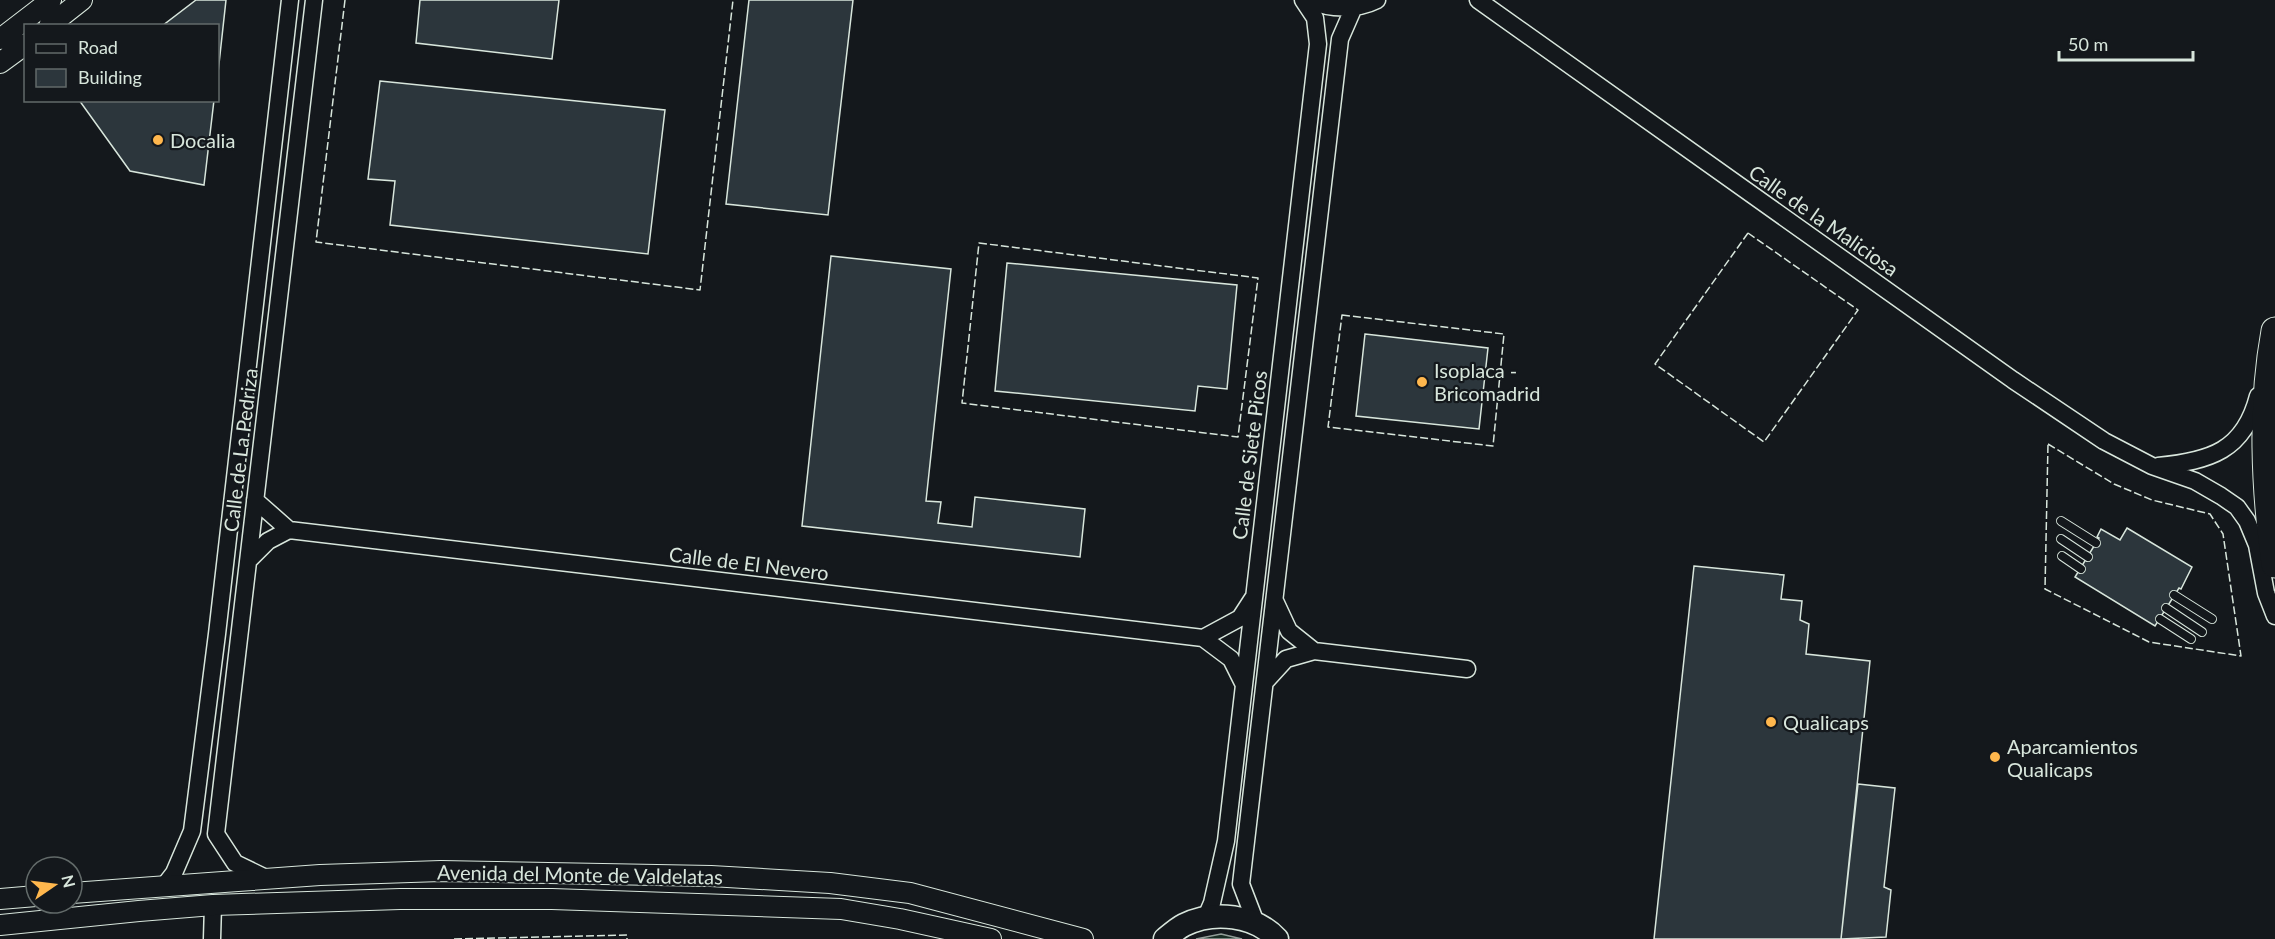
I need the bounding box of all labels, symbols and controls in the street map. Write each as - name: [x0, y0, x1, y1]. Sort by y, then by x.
- legend: [24, 24, 219, 102]
- scale bar: [2059, 24, 2192, 62]
- text: 50 m: [2068, 33, 2108, 55]
- text: Road: [78, 36, 118, 58]
- text: Building: [78, 66, 142, 88]
- place label: Docalia: [170, 128, 235, 152]
- marker: Docalia: [151, 133, 165, 147]
- street label: Calle de la Maliciosa: [1745, 159, 1903, 281]
- place label: Isoplaca - Bricomadrid: [1434, 358, 1540, 405]
- street label: Calle de La Pedriza: [218, 367, 262, 533]
- street label: Calle de Siete Picos: [1227, 369, 1271, 541]
- marker: Isoplaca - Bricomadrid: [1415, 375, 1429, 389]
- street label: Calle de El Nevero: [668, 541, 830, 585]
- place label: Qualicaps: [1783, 710, 1869, 734]
- marker: Qualicaps: [1764, 715, 1778, 729]
- place label: Aparcamientos Qualicaps: [2007, 734, 2138, 781]
- marker: Aparcamientos Qualicaps: [1988, 750, 2002, 764]
- north arrow: [24, 855, 84, 915]
- street label: Avenida del Monte de Valdelatas: [437, 860, 723, 888]
- text: N: [58, 873, 80, 890]

